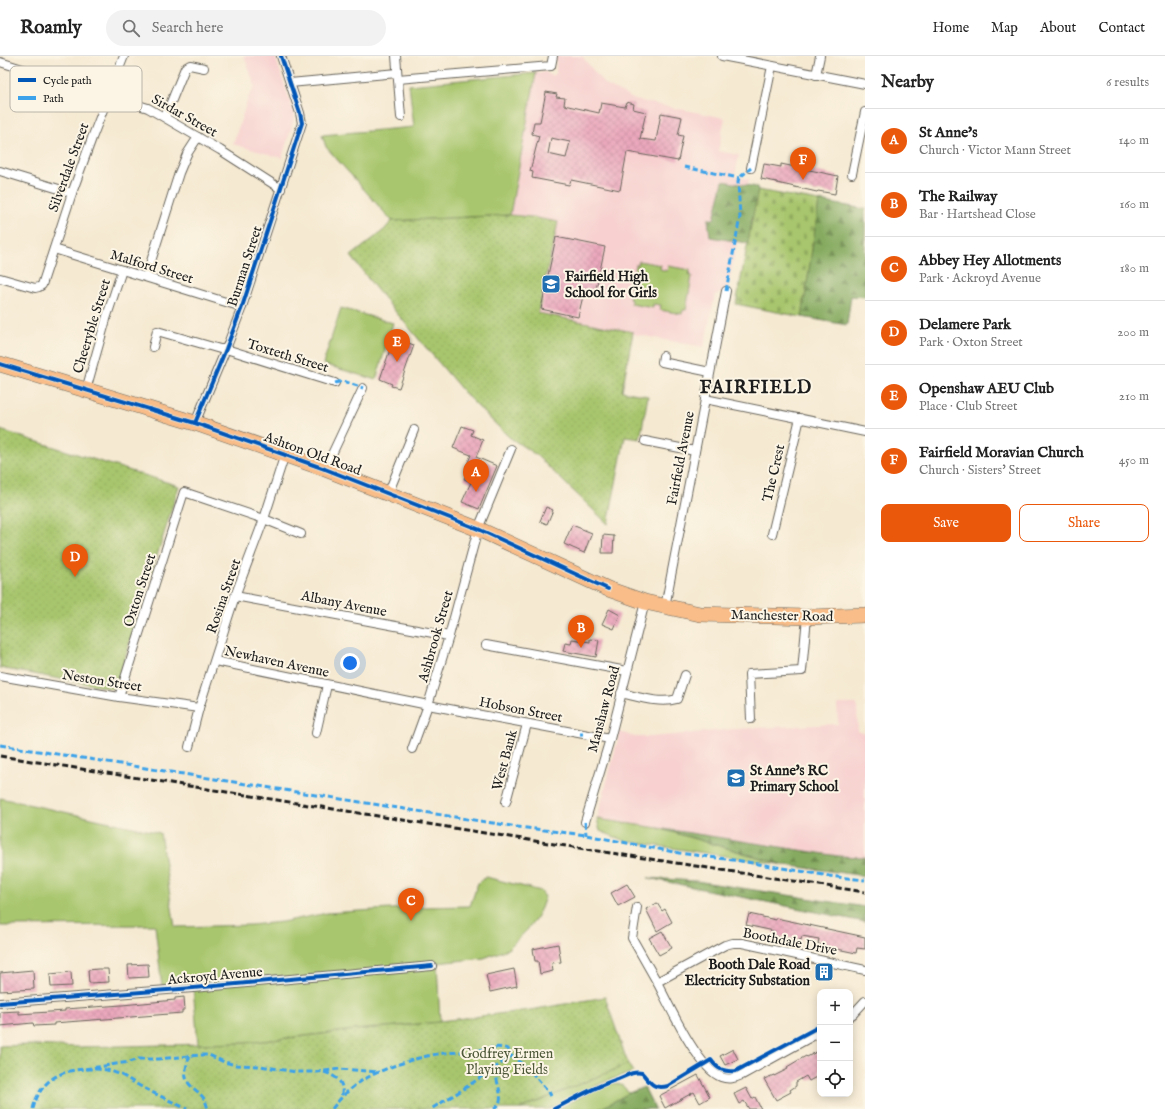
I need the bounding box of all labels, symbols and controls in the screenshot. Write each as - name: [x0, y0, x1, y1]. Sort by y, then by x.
- search box: [106, 10, 386, 46]
- text: Roamly: [20, 16, 82, 40]
- icon: search: [120, 17, 142, 39]
- text: Search here: [152, 18, 223, 37]
- text: Home: [933, 19, 969, 37]
- text: Map: [991, 19, 1018, 37]
- text: About: [1040, 19, 1076, 37]
- text: Contact: [1098, 19, 1145, 37]
- legend: [10, 66, 142, 112]
- text: Nearby: [881, 72, 934, 93]
- text: Cycle path: [43, 74, 92, 88]
- text: 6 results: [1106, 74, 1149, 91]
- street label: Sirdar Street: [148, 90, 221, 141]
- text: Path: [43, 92, 64, 106]
- street label: Silverdale Street: [44, 120, 94, 215]
- text: St Anne's: [919, 123, 977, 142]
- text: A: [890, 132, 898, 149]
- text: 140 m: [1119, 132, 1149, 149]
- text: Church · Victor Mann Street: [919, 142, 1071, 159]
- pin: F: [790, 147, 816, 180]
- text: The Railway: [919, 187, 997, 206]
- text: B: [890, 196, 898, 213]
- text: 160 m: [1119, 196, 1149, 213]
- text: Bar · Hartshead Close: [919, 206, 1036, 223]
- street label: Burman Street: [223, 223, 267, 309]
- street label: Malford Street: [108, 246, 196, 288]
- text: Abbey Hey Allotments: [919, 251, 1061, 270]
- text: C: [889, 260, 899, 277]
- text: 180 m: [1120, 260, 1149, 277]
- place label: Fairfield High School for Girls: [565, 268, 657, 302]
- text: Park · Ackroyd Avenue: [919, 270, 1041, 287]
- school or university icon: Fairfield High School for Girls: [540, 273, 562, 295]
- street label: Cheeryble Street: [69, 277, 115, 376]
- text: Delamere Park: [919, 315, 1011, 334]
- text: D: [889, 324, 899, 341]
- text: 200 m: [1117, 324, 1149, 341]
- pin: E: [384, 329, 410, 362]
- text: Park · Oxton Street: [919, 334, 1023, 351]
- street label: Toxteth Street: [245, 335, 331, 377]
- district label: FAIRFIELD: [700, 377, 812, 400]
- text: Openshaw AEU Club: [919, 379, 1054, 398]
- text: E: [889, 388, 899, 405]
- text: 210 m: [1119, 388, 1149, 405]
- text: Place · Club Street: [919, 398, 1017, 415]
- street label: Fairfield Avenue: [663, 409, 699, 507]
- street label: Ashton Old Road: [261, 428, 364, 480]
- street label: The Crest: [759, 443, 789, 504]
- text: Fairfield Moravian Church: [919, 443, 1084, 462]
- text: F: [890, 452, 898, 469]
- text: 450 m: [1119, 452, 1149, 469]
- pin: A: [463, 459, 489, 492]
- text: Church · Sisters' Street: [919, 462, 1041, 479]
- button: Save: [881, 504, 1011, 542]
- button: Share: [1019, 504, 1149, 542]
- pin: D: [62, 544, 88, 577]
- street label: Oxton Street: [120, 551, 160, 629]
- street label: Rosina Street: [203, 556, 245, 636]
- street label: Albany Avenue: [298, 587, 389, 621]
- street label: Ashbrook Street: [414, 588, 458, 685]
- street label: Manchester Road: [731, 606, 834, 626]
- pin: B: [568, 615, 594, 648]
- street label: Newhaven Avenue: [223, 642, 331, 682]
- your location: [340, 653, 360, 673]
- street label: Manshaw Road: [584, 664, 624, 754]
- street label: Neston Street: [61, 666, 143, 696]
- street label: Hobson Street: [478, 693, 564, 727]
- street label: West Bank: [488, 727, 522, 793]
- place label: St Anne's RC Primary School: [750, 762, 840, 796]
- school or university icon: St Anne's RC Primary School: [725, 767, 747, 789]
- pin: C: [398, 888, 424, 921]
- street label: Boothdale Drive: [741, 924, 839, 960]
- place label: Booth Dale Road Electricity Substation: [685, 956, 811, 990]
- building icon: Booth Dale Road Electricity Substation: [813, 961, 835, 983]
- street label: Ackroyd Avenue: [166, 963, 264, 989]
- map controls: [817, 989, 853, 1097]
- button: +: [817, 989, 853, 1025]
- button: −: [817, 1025, 853, 1061]
- park label: Godfrey Ermen Playing Fields: [461, 1045, 554, 1079]
- button: locate: [817, 1061, 853, 1097]

